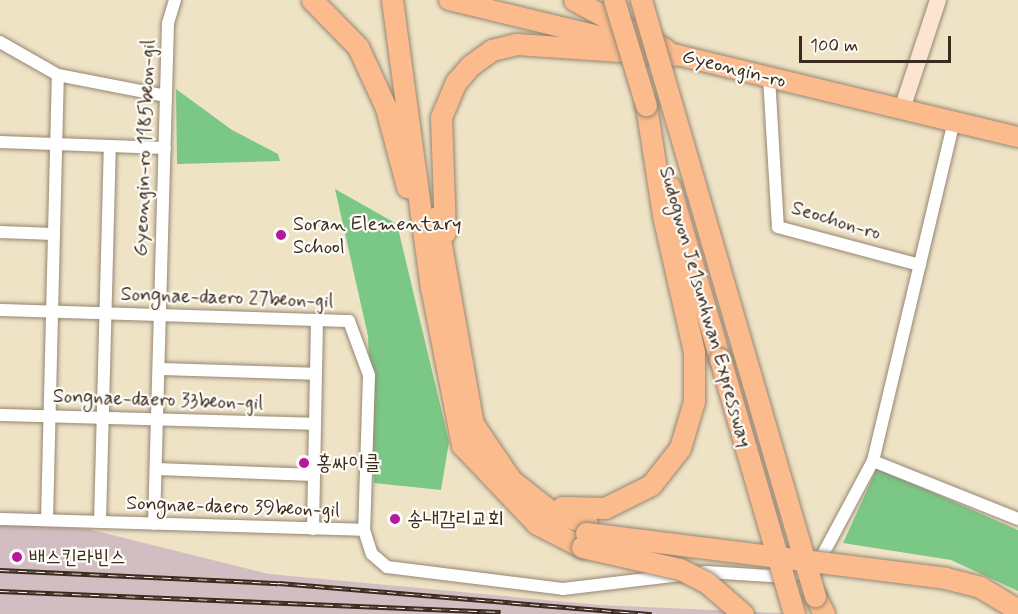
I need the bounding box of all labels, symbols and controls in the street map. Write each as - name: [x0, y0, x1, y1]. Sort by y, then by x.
- scale bar: [802, 24, 954, 62]
- text: 100 m: [810, 34, 858, 58]
- street label: Gyeongin-ro 1185beon-gil: [129, 39, 161, 257]
- street label: Gyeongin-ro: [679, 44, 789, 94]
- street label: Sudogwon Je1sunhwan Expressway: [652, 159, 758, 455]
- street label: Seochon-ro: [788, 196, 884, 246]
- place label: Soran Elementary School: [293, 212, 460, 259]
- marker: Soran Elementary School: [274, 228, 288, 242]
- street label: Songnae-daero 27beon-gil: [120, 282, 334, 314]
- street label: Songnae-daero 33beon-gil: [52, 384, 264, 416]
- place label: 홍싸이클: [316, 451, 380, 475]
- marker: 홍싸이클: [297, 456, 311, 470]
- street label: Songnae-daero 39beon-gil: [126, 491, 340, 523]
- place label: 송내감리교회: [407, 507, 504, 531]
- marker: 송내감리교회: [388, 512, 402, 526]
- place label: 배스킨라빈스: [29, 545, 126, 569]
- marker: 배스킨라빈스: [10, 550, 24, 564]

